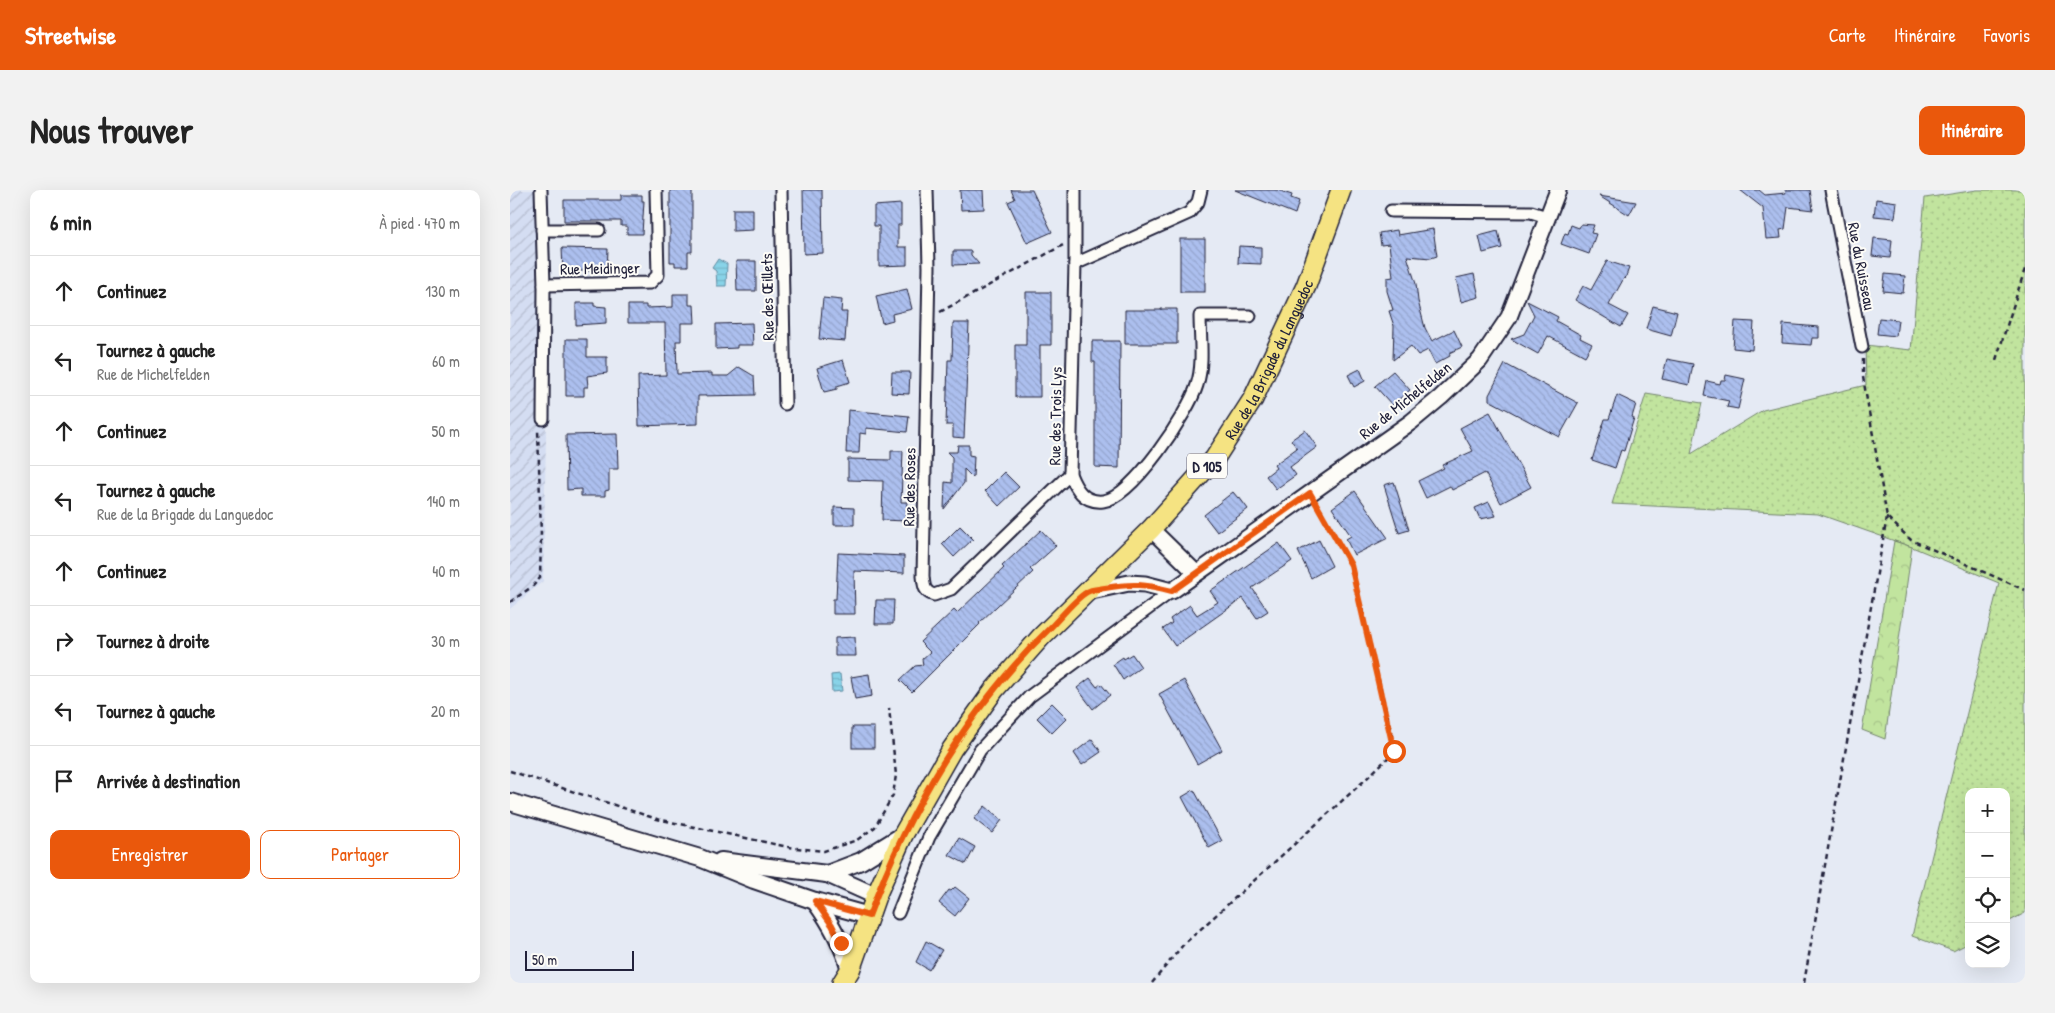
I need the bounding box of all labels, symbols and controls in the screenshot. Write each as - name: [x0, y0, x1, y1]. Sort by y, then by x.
- text: Streetwise: [25, 19, 116, 51]
- text: Carte: [1829, 23, 1866, 48]
- text: Itinéraire: [1894, 23, 1956, 48]
- text: Favoris: [1984, 23, 2030, 48]
- button: Itinéraire: [1919, 106, 2025, 155]
- text: Nous trouver: [30, 107, 193, 154]
- text: 6 min: [50, 208, 92, 237]
- text: À pied · 470 m: [379, 212, 460, 234]
- street label: Rue du Ruisseau: [1843, 220, 1881, 312]
- street label: Rue des Œillets: [755, 253, 779, 341]
- street label: Rue Meidinger: [560, 256, 640, 280]
- street label: Rue de la Brigade du Languedoc: [1219, 276, 1319, 443]
- icon: ahead: [50, 277, 78, 305]
- text: Continuez: [97, 278, 166, 304]
- text: 130 m: [425, 280, 460, 302]
- text: Tournez à gauche: [97, 337, 215, 363]
- icon: left: [50, 347, 78, 375]
- text: 60 m: [432, 350, 460, 372]
- street label: Rue de Michelfelden: [1354, 356, 1456, 444]
- text: Rue de Michelfelden: [97, 363, 210, 385]
- street label: Rue des Trois Lys: [1043, 367, 1067, 465]
- icon: ahead: [50, 417, 78, 445]
- text: Continuez: [97, 418, 166, 444]
- text: 50 m: [432, 420, 460, 442]
- street label: Rue des Roses: [897, 448, 921, 526]
- road number: D 105: [1187, 454, 1227, 478]
- text: Tournez à gauche: [97, 477, 215, 503]
- icon: left: [50, 487, 78, 515]
- text: 140 m: [426, 490, 460, 512]
- text: Rue de la Brigade du Languedoc: [97, 503, 273, 525]
- icon: ahead: [50, 557, 78, 585]
- text: Continuez: [97, 558, 166, 584]
- text: 40 m: [432, 560, 460, 582]
- icon: right: [50, 627, 78, 655]
- text: Tournez à droite: [97, 628, 210, 654]
- text: 30 m: [431, 630, 460, 652]
- icon: left: [50, 697, 78, 725]
- text: Tournez à gauche: [97, 698, 215, 724]
- text: 20 m: [431, 700, 460, 722]
- route start: [1383, 740, 1406, 763]
- icon: arrive: [50, 767, 78, 795]
- text: Arrivée à destination: [97, 768, 240, 794]
- map controls: [1965, 788, 2010, 968]
- button: +: [1965, 788, 2010, 833]
- button: Enregistrer: [50, 830, 250, 879]
- button: Partager: [260, 830, 460, 879]
- button: −: [1965, 833, 2010, 878]
- button: locate: [1965, 878, 2010, 923]
- button: layers: [1965, 923, 2010, 968]
- route end: [830, 932, 853, 955]
- scale bar: [525, 948, 634, 971]
- text: 50 m: [532, 950, 557, 969]

